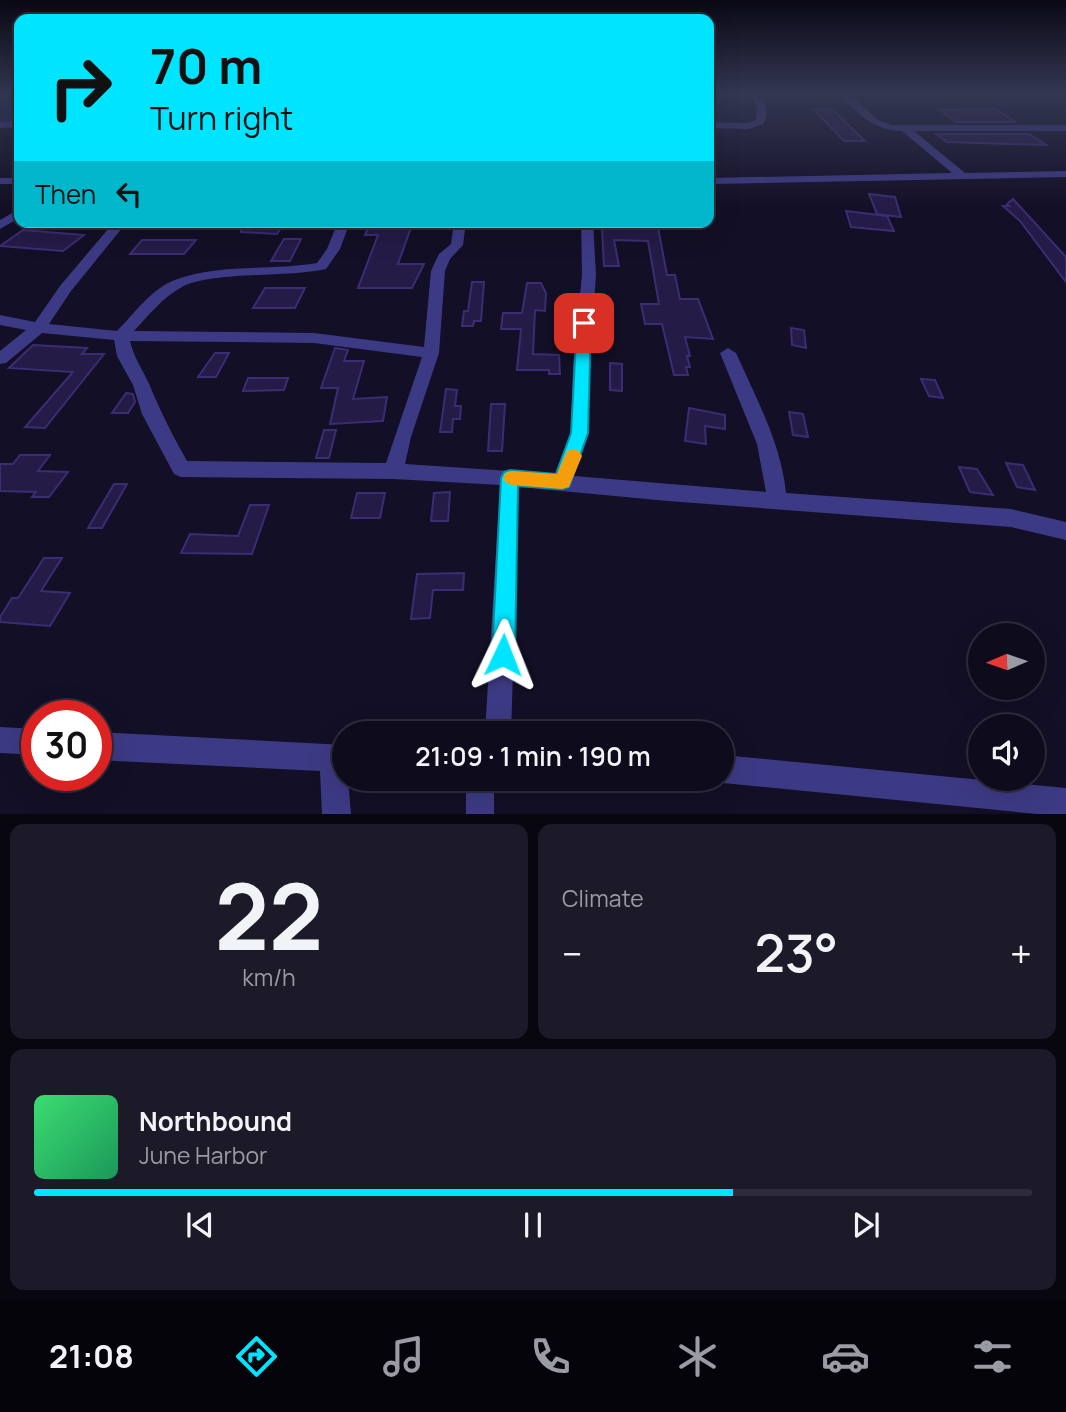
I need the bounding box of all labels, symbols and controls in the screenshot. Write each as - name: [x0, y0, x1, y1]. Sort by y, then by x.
- text: 70 m: [150, 32, 262, 99]
- icon: right: [35, 42, 126, 133]
- text: Turn right: [150, 96, 293, 140]
- icon: left: [110, 175, 148, 213]
- text: Then: [35, 176, 96, 212]
- pin: [554, 293, 614, 353]
- icon: arrive: [565, 304, 603, 342]
- position arrow: [466, 618, 540, 692]
- north arrow: [968, 623, 1045, 700]
- map controls: [968, 623, 1045, 791]
- speed limit sign: 30: [21, 700, 112, 791]
- button: sound: [968, 714, 1045, 791]
- text: 21:09 · 1 min · 190 m: [415, 738, 651, 774]
- text: 22: [215, 853, 323, 977]
- text: Climate: [562, 882, 644, 914]
- text: 23°: [754, 917, 838, 988]
- text: −: [562, 927, 583, 979]
- text: +: [1010, 927, 1032, 979]
- text: km/h: [242, 961, 296, 993]
- text: Northbound: [139, 1103, 292, 1139]
- text: June Harbor: [139, 1139, 267, 1171]
- icon: previous: [181, 1206, 219, 1244]
- icon: pause: [514, 1206, 552, 1244]
- icon: next: [847, 1206, 885, 1244]
- icon: directions: [232, 1332, 281, 1381]
- icon: music: [379, 1332, 428, 1381]
- icon: phone: [526, 1332, 575, 1381]
- icon: climate: [673, 1332, 722, 1381]
- icon: car: [821, 1332, 870, 1381]
- icon: filters: [968, 1332, 1017, 1381]
- text: 21:08: [49, 1334, 134, 1378]

